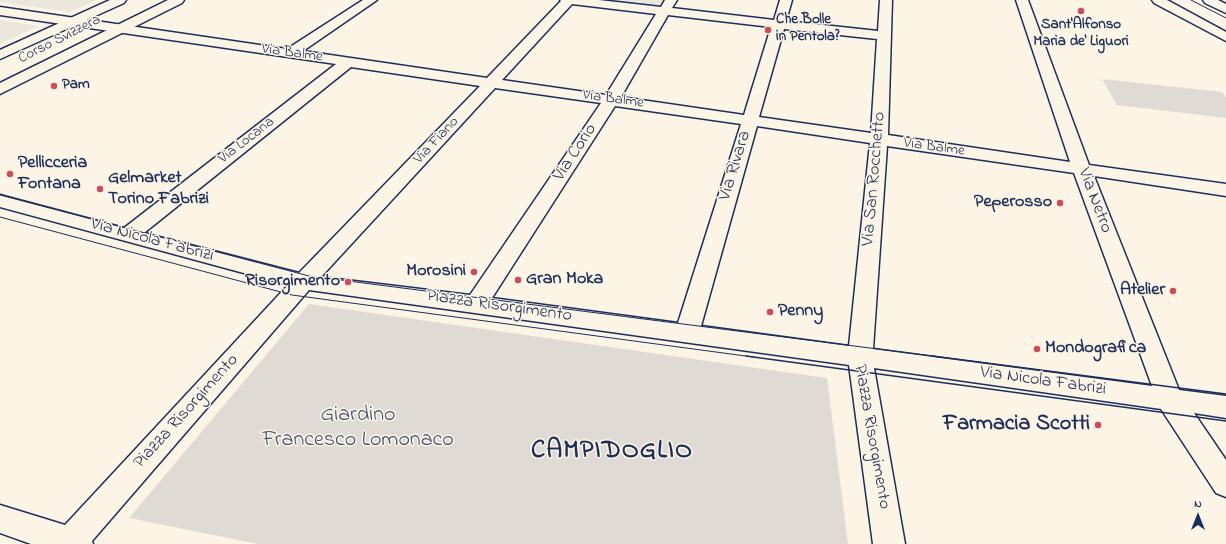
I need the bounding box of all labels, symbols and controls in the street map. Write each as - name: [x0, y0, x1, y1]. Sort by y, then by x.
- marker: Sant'Alfonso Maria de' Liguori: [1076, 6, 1086, 16]
- street label: Corso Svizzera: [16, 12, 104, 68]
- place label: Che Bolle in Pentola?: [776, 12, 840, 47]
- place label: Sant'Alfonso Maria de' Liguori: [1033, 17, 1129, 52]
- marker: Che Bolle in Pentola?: [763, 25, 773, 35]
- street label: Via Balme: [260, 41, 324, 67]
- place label: Pam: [62, 77, 90, 95]
- marker: Pam: [49, 81, 59, 91]
- street label: Via Balme: [581, 87, 645, 113]
- street label: Via San Rocchetto: [858, 111, 892, 247]
- street label: Via Locana: [215, 114, 279, 168]
- street label: Via Fiano: [411, 114, 463, 168]
- street label: Via Corio: [549, 120, 603, 186]
- street label: Via Rivara: [715, 128, 757, 204]
- street label: Via Balme: [902, 135, 966, 161]
- place label: Pellicceria Fontana: [18, 153, 87, 196]
- street label: Via Netro: [1072, 165, 1116, 237]
- place label: Gelmarket Torino Fabrizi: [108, 168, 209, 210]
- marker: Pellicceria Fontana: [5, 169, 15, 179]
- marker: Gelmarket Torino Fabrizi: [95, 184, 105, 194]
- place label: Peperosso: [974, 192, 1052, 214]
- marker: Peperosso: [1055, 198, 1065, 208]
- street label: Via Nicola Fabrizi: [88, 214, 216, 268]
- place label: Morosini: [406, 261, 466, 283]
- marker: Morosini: [469, 267, 479, 277]
- place label: Gran Moka: [526, 269, 603, 291]
- place label: Risorgimento: [245, 271, 340, 293]
- marker: Gran Moka: [513, 275, 523, 285]
- marker: Risorgimento: [343, 277, 353, 287]
- place label: Atelier: [1120, 280, 1165, 302]
- street label: Piazza Risorgimento: [425, 286, 573, 328]
- marker: Atelier: [1168, 286, 1178, 296]
- place label: Penny: [778, 301, 823, 323]
- marker: Penny: [765, 307, 775, 317]
- place label: Mondografica: [1045, 338, 1146, 360]
- marker: Mondografica: [1032, 344, 1042, 354]
- street label: Piazza Risorgimento: [130, 350, 244, 474]
- street label: Via Nicola Fabrizi: [979, 362, 1107, 402]
- street label: Piazza Risorgimento: [848, 363, 894, 511]
- park label: Giardino Francesco Lomonaco: [262, 403, 454, 454]
- place label: Farmacia Scotti: [943, 412, 1090, 438]
- marker: Farmacia Scotti: [1093, 420, 1103, 430]
- district label: CAMPIDOGLIO: [531, 437, 693, 469]
- north arrow: [1178, 496, 1218, 536]
- text: N: [1194, 496, 1202, 512]

